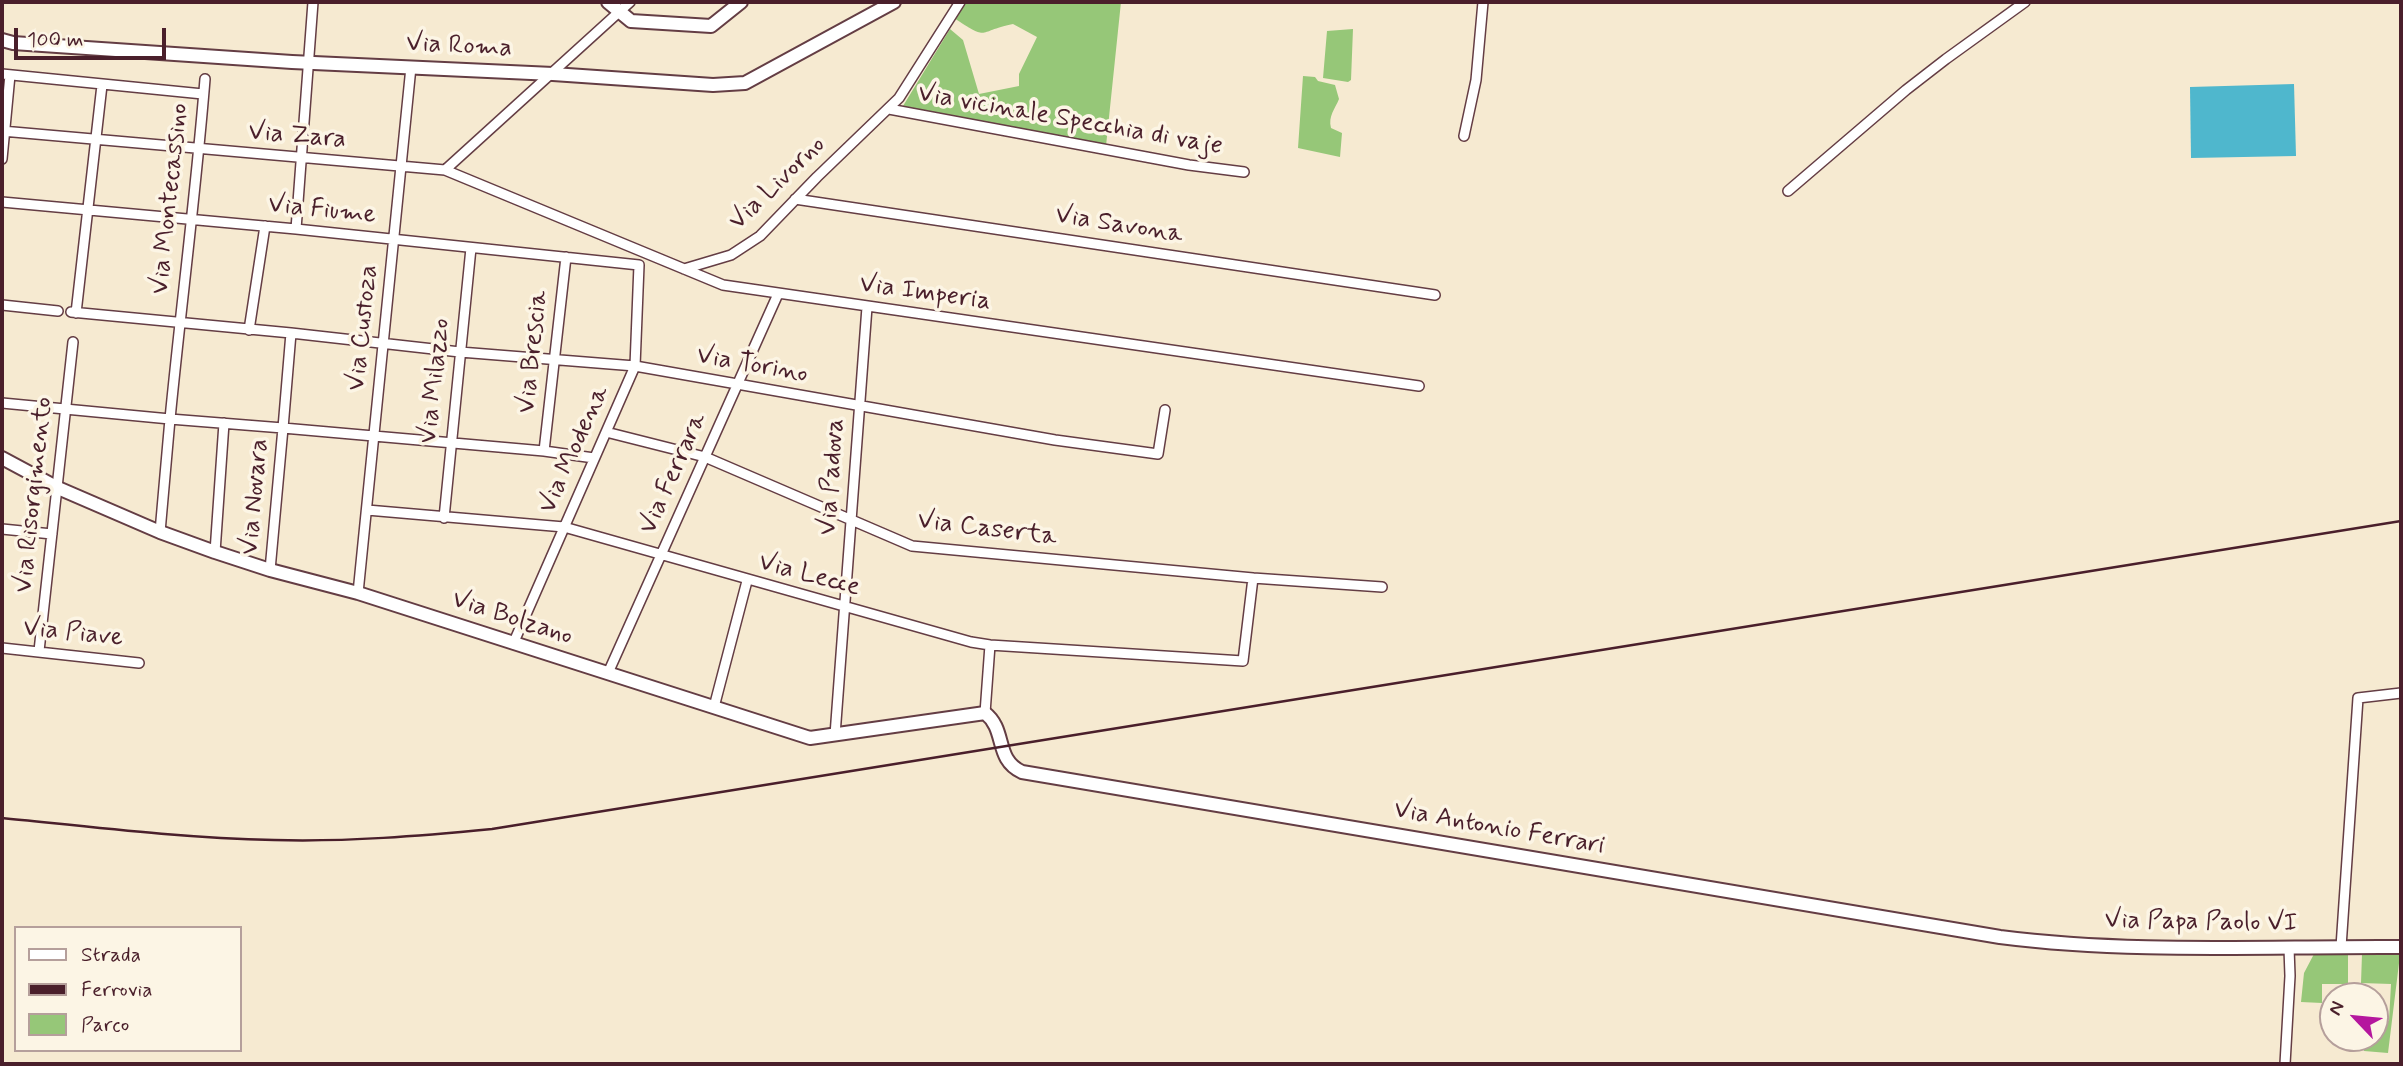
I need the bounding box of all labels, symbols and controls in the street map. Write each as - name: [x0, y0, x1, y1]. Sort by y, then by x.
- scale bar: [18, 14, 170, 58]
- text: 100 m: [27, 26, 83, 54]
- street label: Via Roma: [405, 29, 513, 65]
- street label: Via vicinale Specchia di vaje: [915, 79, 1225, 163]
- street label: Via Montecassino: [145, 102, 197, 296]
- street label: Via Zara: [247, 117, 347, 157]
- street label: Via Livorno: [723, 130, 833, 238]
- street label: Via Fiume: [267, 190, 377, 232]
- street label: Via Savona: [1053, 201, 1185, 251]
- street label: Via Custoza: [342, 263, 386, 393]
- street label: Via Imperia: [857, 269, 993, 319]
- street label: Via Brescia: [512, 289, 556, 415]
- street label: Via Milazzo: [414, 317, 458, 445]
- street label: Via Torino: [694, 341, 810, 391]
- street label: Via Modena: [533, 381, 617, 519]
- street label: Via Risorgimento: [9, 395, 61, 595]
- street label: Via Ferrara: [633, 409, 715, 539]
- street label: Via Padova: [813, 417, 853, 537]
- street label: Via Novara: [235, 438, 277, 556]
- street label: Via Caserta: [916, 506, 1058, 554]
- street label: Via Lecce: [755, 547, 863, 605]
- street label: Via Bolzano: [448, 585, 576, 653]
- street label: Via Piave: [21, 613, 125, 655]
- street label: Via Antonio Ferrari: [1391, 795, 1607, 863]
- street label: Via Papa Paolo VI: [2104, 906, 2298, 940]
- legend: [14, 926, 242, 1052]
- text: Strada: [81, 941, 141, 969]
- text: Ferrovia: [81, 976, 152, 1004]
- north arrow: [2319, 982, 2389, 1052]
- text: N: [2322, 997, 2350, 1020]
- text: Parco: [81, 1011, 129, 1039]

